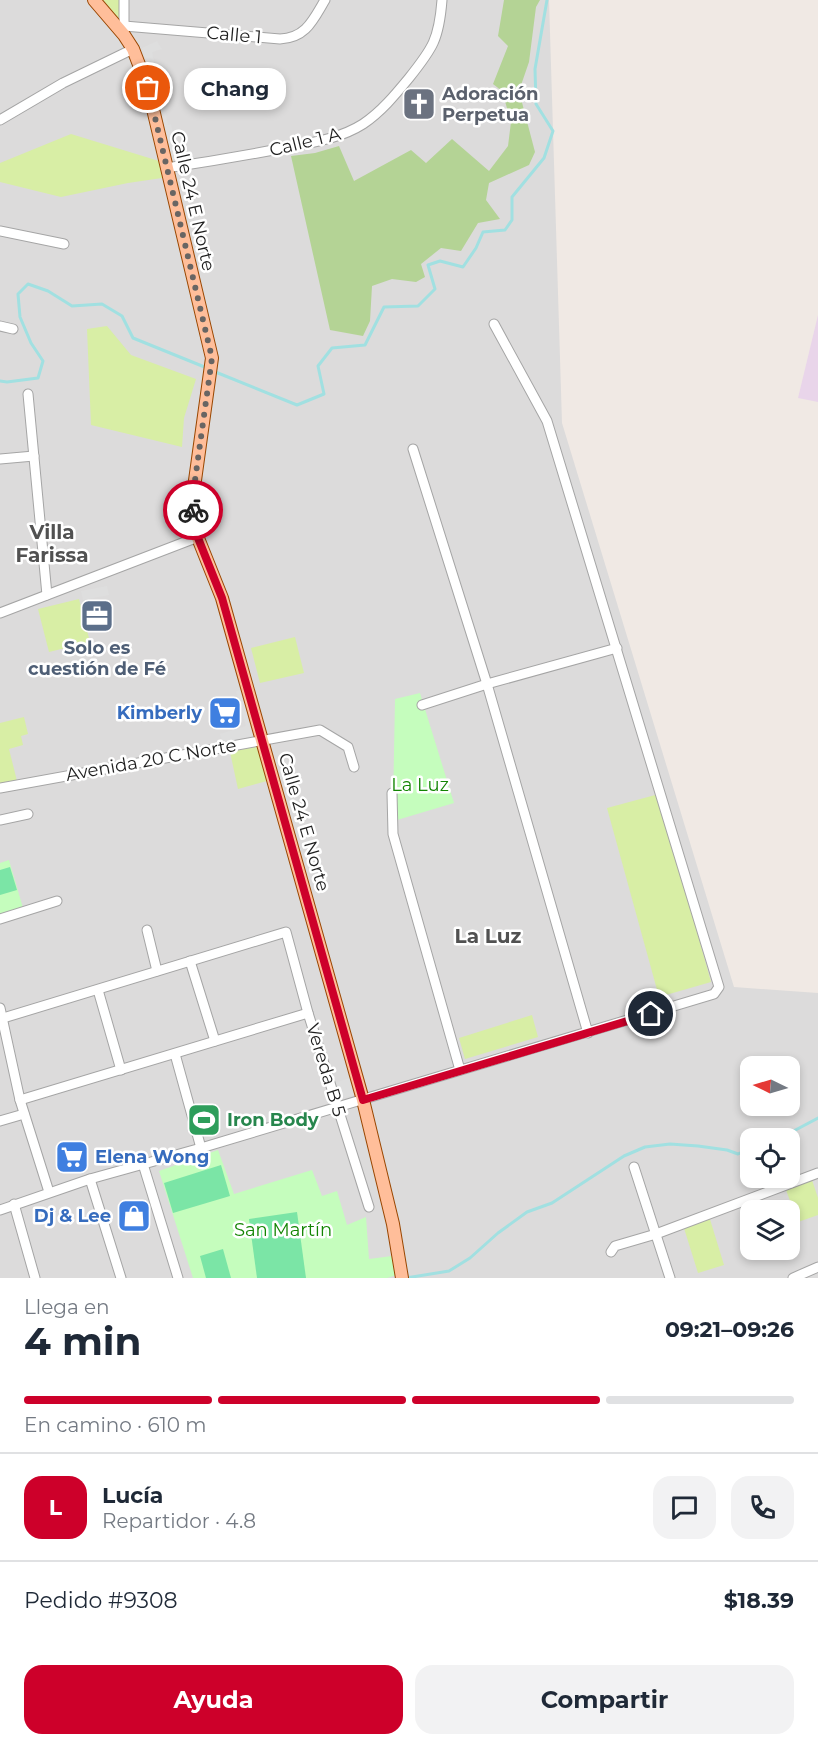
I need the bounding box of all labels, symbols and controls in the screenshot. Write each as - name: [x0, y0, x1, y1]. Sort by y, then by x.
- street label: Calle 1: [206, 22, 262, 48]
- pin: [122, 62, 173, 113]
- callout: Chang: [184, 67, 286, 109]
- icon: bag: [131, 71, 164, 104]
- text: Chang: [201, 77, 269, 101]
- place label: Adoración Perpetua: [441, 83, 538, 126]
- church icon: Adoración Perpetua: [401, 86, 437, 122]
- street label: Calle 1 A: [267, 123, 343, 161]
- street label: Calle 24 E Norte: [166, 129, 220, 273]
- courier: [163, 480, 223, 540]
- icon: bike: [177, 494, 210, 527]
- district label: Villa Farissa: [16, 520, 88, 567]
- office icon: Solo es cuestión de Fé: [79, 598, 115, 634]
- place label: Solo es cuestión de Fé: [28, 637, 166, 680]
- supermarket icon: Kimberly: [207, 695, 243, 731]
- place label: Kimberly: [117, 702, 202, 724]
- street label: Avenida 20 C Norte: [64, 734, 238, 786]
- street label: Calle 24 E Norte: [274, 750, 334, 894]
- park label: La Luz: [391, 774, 449, 796]
- district label: La Luz: [455, 924, 522, 948]
- pin: [625, 988, 676, 1039]
- icon: home: [634, 997, 667, 1030]
- street label: Vereda B 5: [301, 1021, 351, 1119]
- north arrow: [740, 1056, 800, 1116]
- map controls: [740, 1056, 800, 1260]
- sports icon: Iron Body: [186, 1102, 222, 1138]
- place label: Iron Body: [227, 1109, 319, 1131]
- button: locate: [740, 1128, 800, 1188]
- supermarket icon: Elena Wong: [54, 1139, 90, 1175]
- place label: Elena Wong: [95, 1146, 209, 1168]
- shop icon: Dj & Lee: [116, 1198, 152, 1234]
- button: layers: [740, 1200, 800, 1260]
- place label: Dj & Lee: [34, 1205, 111, 1227]
- park label: San Martín: [234, 1219, 332, 1241]
- text: Llega en: [24, 1295, 110, 1319]
- text: 09:21–09:26: [665, 1316, 794, 1343]
- text: 4 min: [24, 1317, 142, 1365]
- text: En camino · 610 m: [24, 1413, 206, 1437]
- button: chat: [653, 1476, 716, 1539]
- button: phone: [731, 1476, 794, 1539]
- text: Lucía: [102, 1482, 163, 1509]
- text: L: [49, 1494, 62, 1521]
- text: Repartidor · 4.8: [102, 1509, 256, 1533]
- text: Pedido #9308: [24, 1587, 178, 1614]
- text: $18.39: [724, 1587, 794, 1614]
- button: Ayuda: [24, 1665, 403, 1734]
- button: Compartir: [415, 1665, 794, 1734]

